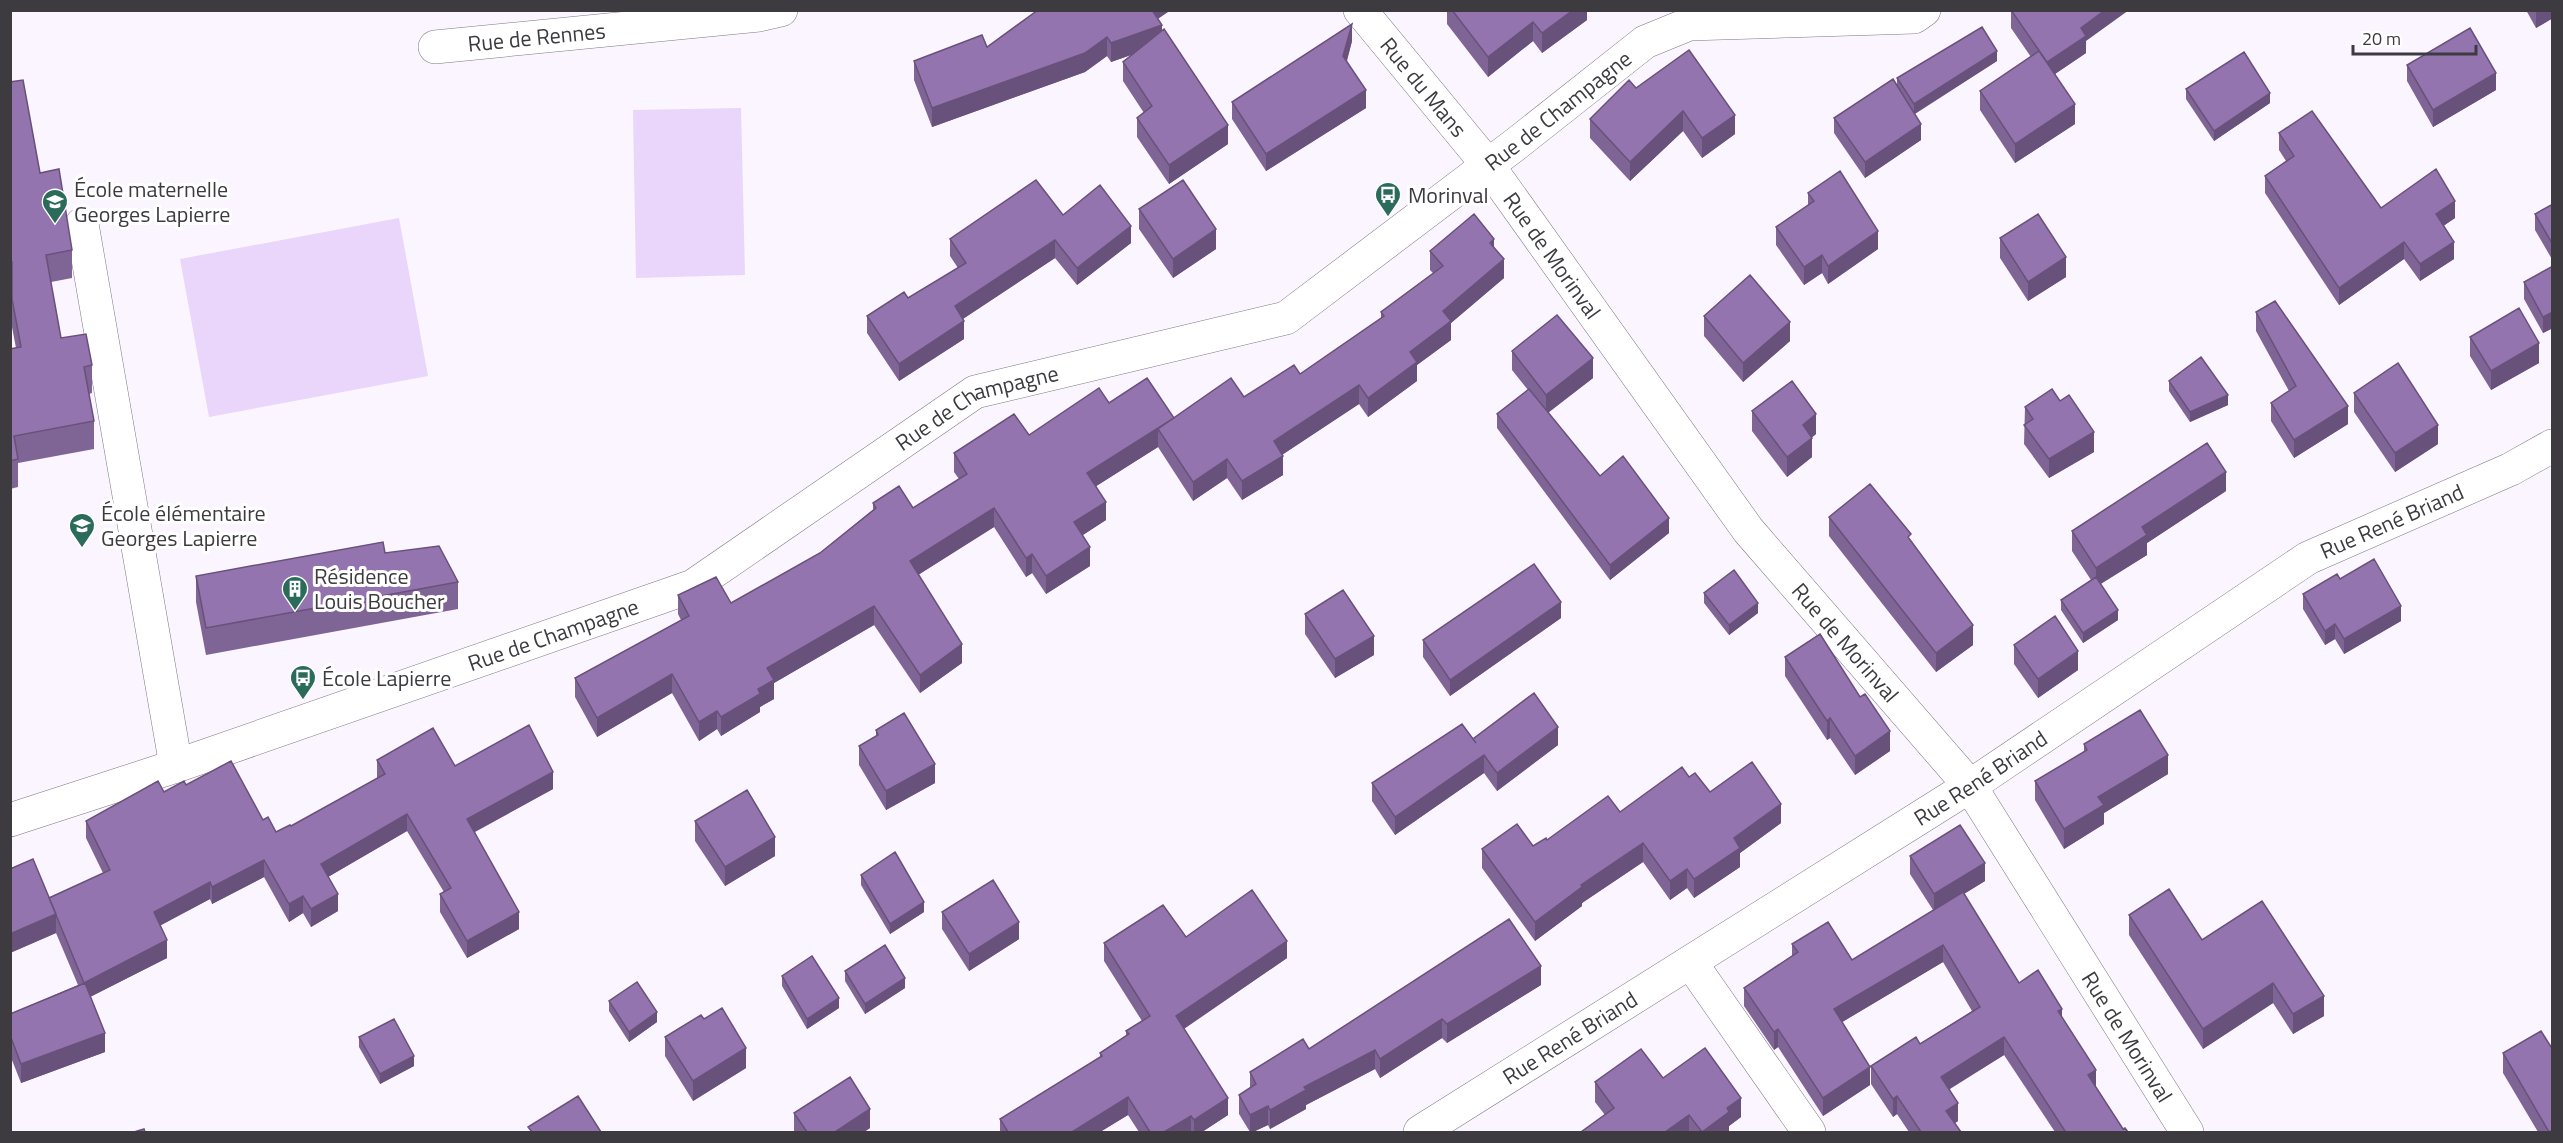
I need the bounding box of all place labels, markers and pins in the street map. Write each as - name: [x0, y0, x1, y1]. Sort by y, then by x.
- place label: École maternelle Georges Lapierre: [74, 172, 230, 231]
- place label: Morinval: [1408, 178, 1489, 212]
- bus stop icon: Morinval: [1373, 180, 1403, 218]
- school or university icon: École maternelle Georges Lapierre: [40, 187, 70, 225]
- place label: École élémentaire Georges Lapierre: [101, 496, 266, 555]
- school or university icon: École élémentaire Georges Lapierre: [67, 511, 97, 549]
- place label: Résidence Louis Boucher: [314, 559, 445, 618]
- building icon: Résidence Louis Boucher: [280, 574, 310, 612]
- place label: École Lapierre: [322, 661, 451, 695]
- bus stop icon: École Lapierre: [288, 663, 318, 701]

